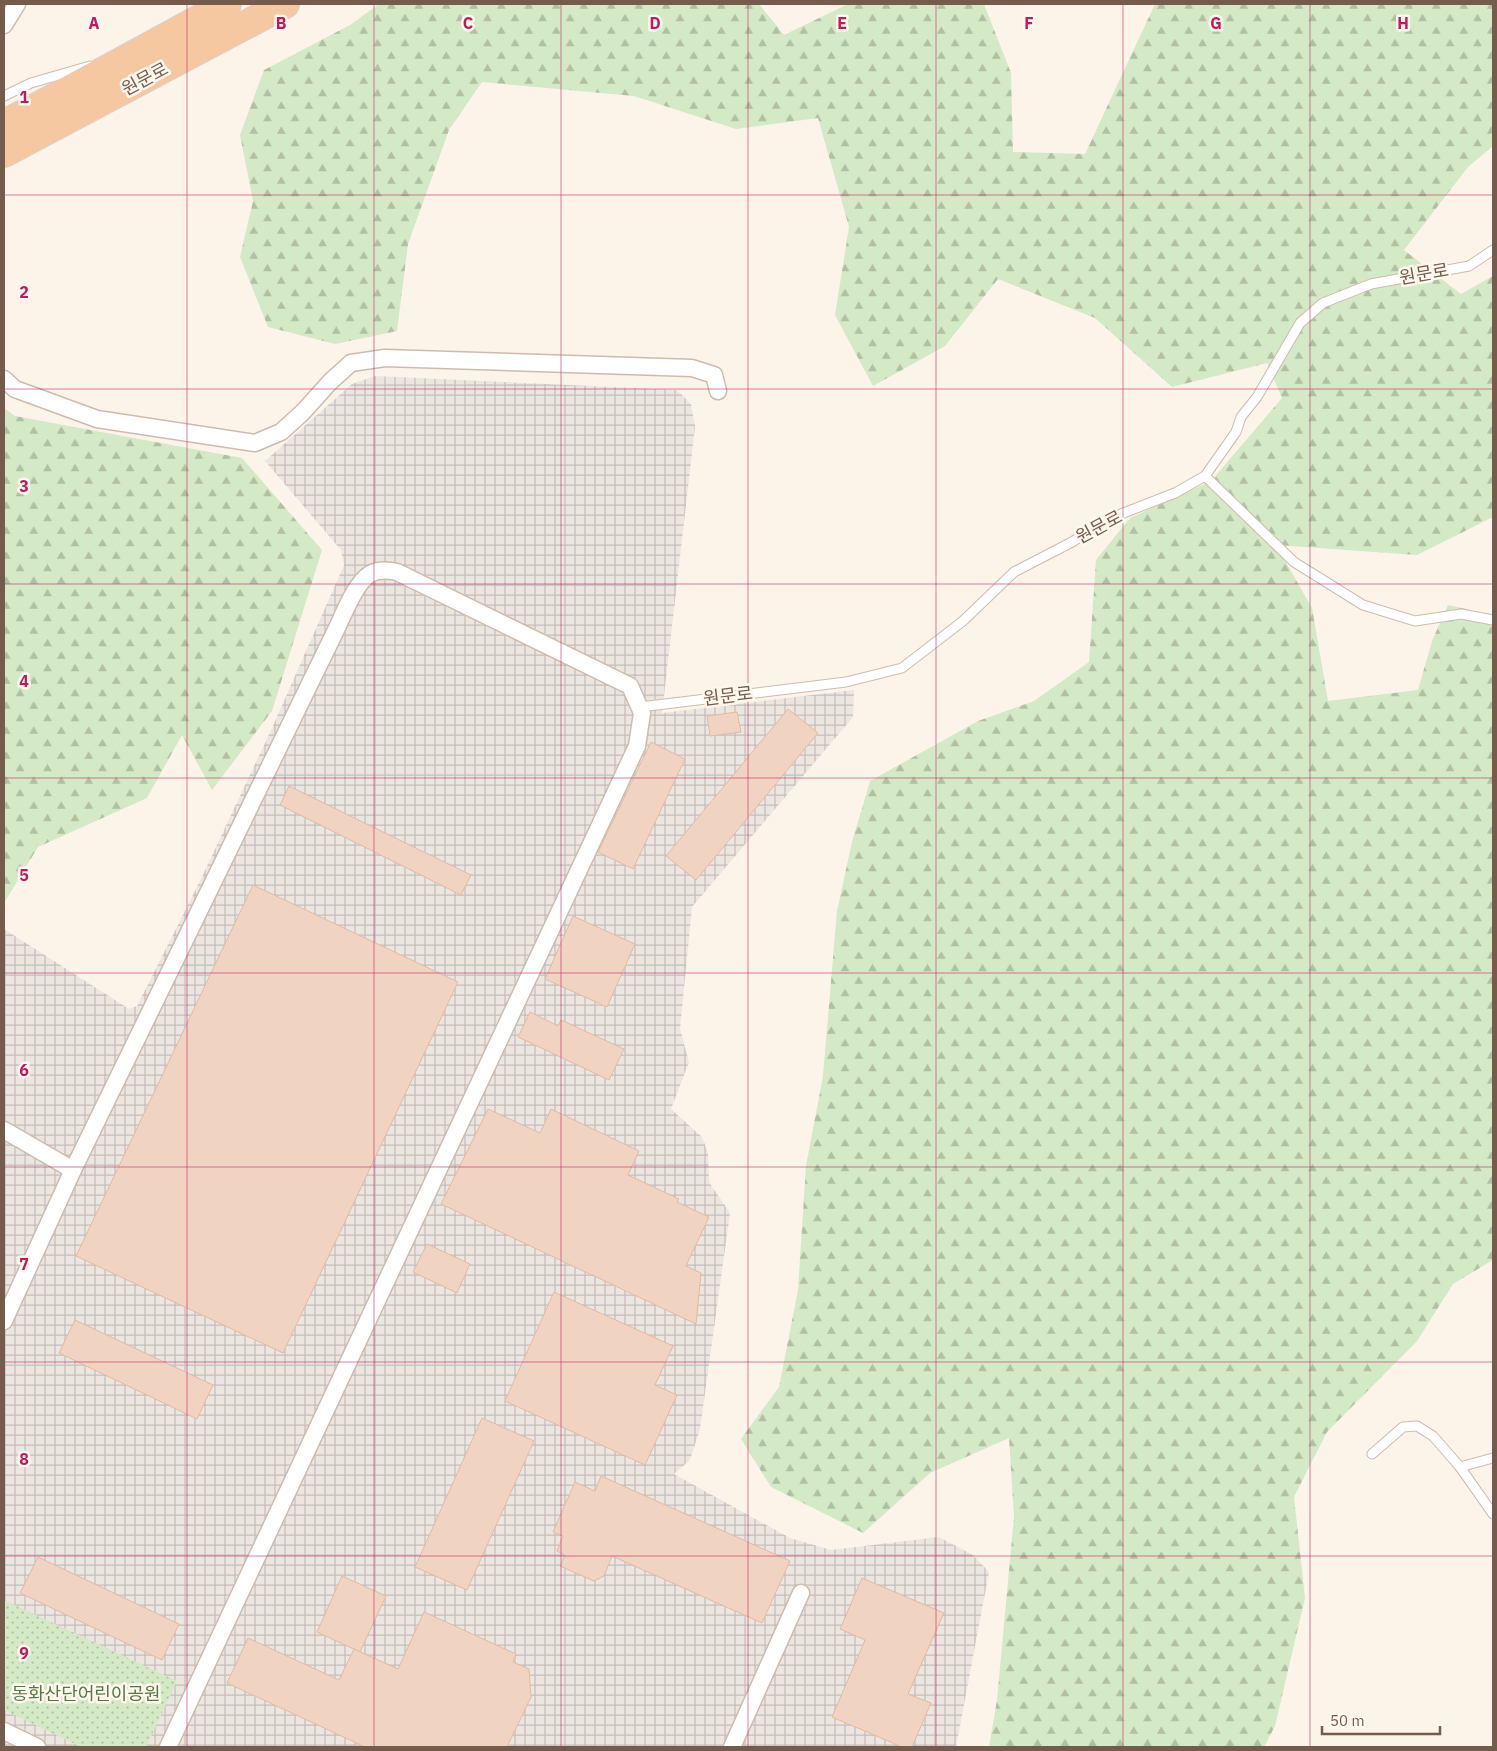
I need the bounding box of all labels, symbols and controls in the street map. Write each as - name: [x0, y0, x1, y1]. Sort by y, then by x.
- text: A: [89, 13, 100, 33]
- text: B: [276, 13, 287, 33]
- text: C: [463, 13, 473, 33]
- text: D: [649, 13, 661, 33]
- text: E: [837, 13, 847, 33]
- text: F: [1024, 13, 1034, 33]
- text: G: [1210, 13, 1222, 33]
- text: H: [1397, 13, 1409, 33]
- street label: 원문로: [117, 57, 172, 100]
- text: 1: [19, 87, 29, 107]
- street label: 원문로: [1397, 258, 1450, 289]
- text: 2: [19, 282, 29, 302]
- text: 3: [19, 476, 29, 496]
- street label: 원문로: [1071, 505, 1126, 548]
- text: 4: [19, 671, 29, 691]
- street label: 원문로: [702, 681, 754, 710]
- text: 5: [19, 865, 29, 885]
- text: 6: [19, 1060, 29, 1080]
- text: 7: [19, 1254, 29, 1274]
- text: 8: [19, 1449, 29, 1469]
- text: 9: [19, 1643, 29, 1663]
- park label: 동화산단어린이공원: [11, 1682, 161, 1705]
- scale bar: [1322, 1704, 1440, 1736]
- text: 50 m: [1330, 1711, 1365, 1730]

